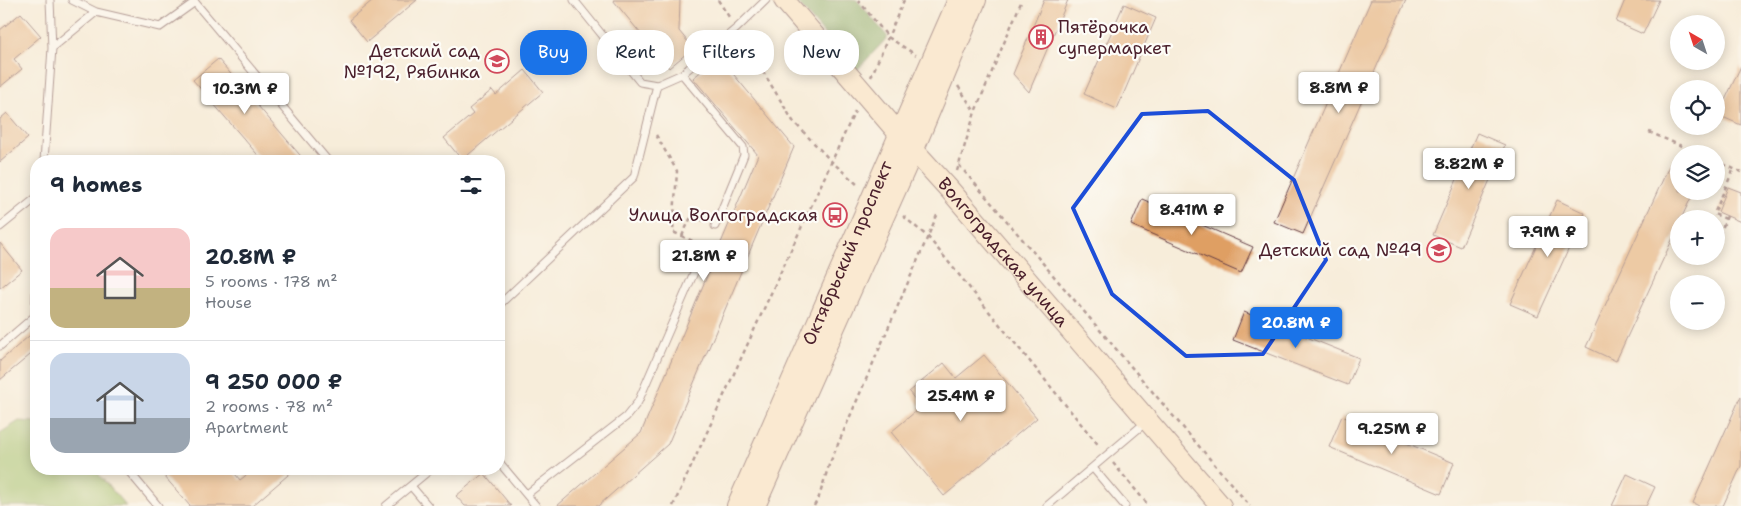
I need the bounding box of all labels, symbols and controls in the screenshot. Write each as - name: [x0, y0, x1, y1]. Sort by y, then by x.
- place label: Пятёрочка супермаркет: [1058, 15, 1172, 60]
- north arrow: [1670, 15, 1725, 70]
- map controls: [1670, 15, 1725, 330]
- building icon: Пятёрочка супермаркет: [1028, 24, 1054, 50]
- chip: Buy: [520, 30, 587, 75]
- chip: Rent: [597, 30, 674, 75]
- chip: Filters: [684, 30, 774, 75]
- chip: New: [784, 30, 859, 75]
- place label: Детский сад №192, Рябинка: [344, 39, 481, 84]
- school or university icon: Детский сад №192, Рябинка: [484, 48, 510, 74]
- pin: 10.3M ₽: [199, 72, 291, 115]
- pin: 8.8M ₽: [1298, 72, 1380, 114]
- text: 8.8M ₽: [1309, 77, 1369, 98]
- text: 10.3M ₽: [212, 78, 278, 99]
- button: locate: [1670, 80, 1725, 135]
- button: layers: [1670, 145, 1725, 200]
- pin: 8.82M ₽: [1423, 148, 1515, 190]
- text: 8.82M ₽: [1434, 153, 1504, 174]
- street label: Октябрьский проспект: [797, 156, 899, 349]
- text: 9 homes: [50, 171, 142, 199]
- icon: filters: [457, 171, 485, 199]
- street label: Волгоградская улица: [932, 172, 1074, 332]
- pin: 8.41M ₽: [1146, 194, 1238, 236]
- text: 8.41M ₽: [1160, 199, 1224, 220]
- bus stop icon: Улица Волгоградская: [822, 202, 848, 228]
- place label: Улица Волгоградская: [628, 203, 818, 227]
- button: +: [1670, 210, 1725, 265]
- pin: 7.9M ₽: [1507, 216, 1589, 258]
- text: 7.9M ₽: [1520, 221, 1576, 242]
- school or university icon: Детский сад №49: [1426, 237, 1452, 263]
- place label: Детский сад №49: [1259, 238, 1422, 262]
- pin: 21.8M ₽: [658, 240, 750, 282]
- text: 20.8M ₽: [205, 243, 297, 271]
- text: 21.8M ₽: [671, 245, 737, 266]
- icon: home: [90, 248, 150, 308]
- text: 5 rooms · 178 m²: [205, 271, 338, 292]
- button: −: [1670, 275, 1725, 330]
- text: House: [205, 292, 252, 313]
- pin: 20.8M ₽: [1250, 306, 1342, 349]
- text: 20.8M ₽: [1261, 312, 1331, 333]
- text: 9 250 000 ₽: [205, 368, 342, 396]
- icon: home: [90, 373, 150, 433]
- pin: 25.4M ₽: [915, 380, 1007, 422]
- text: 25.4M ₽: [927, 385, 995, 406]
- text: 2 rooms · 78 m²: [205, 396, 333, 417]
- pin: 9.25M ₽: [1346, 412, 1438, 455]
- text: Apartment: [205, 417, 288, 438]
- text: 9.25M ₽: [1357, 418, 1427, 439]

